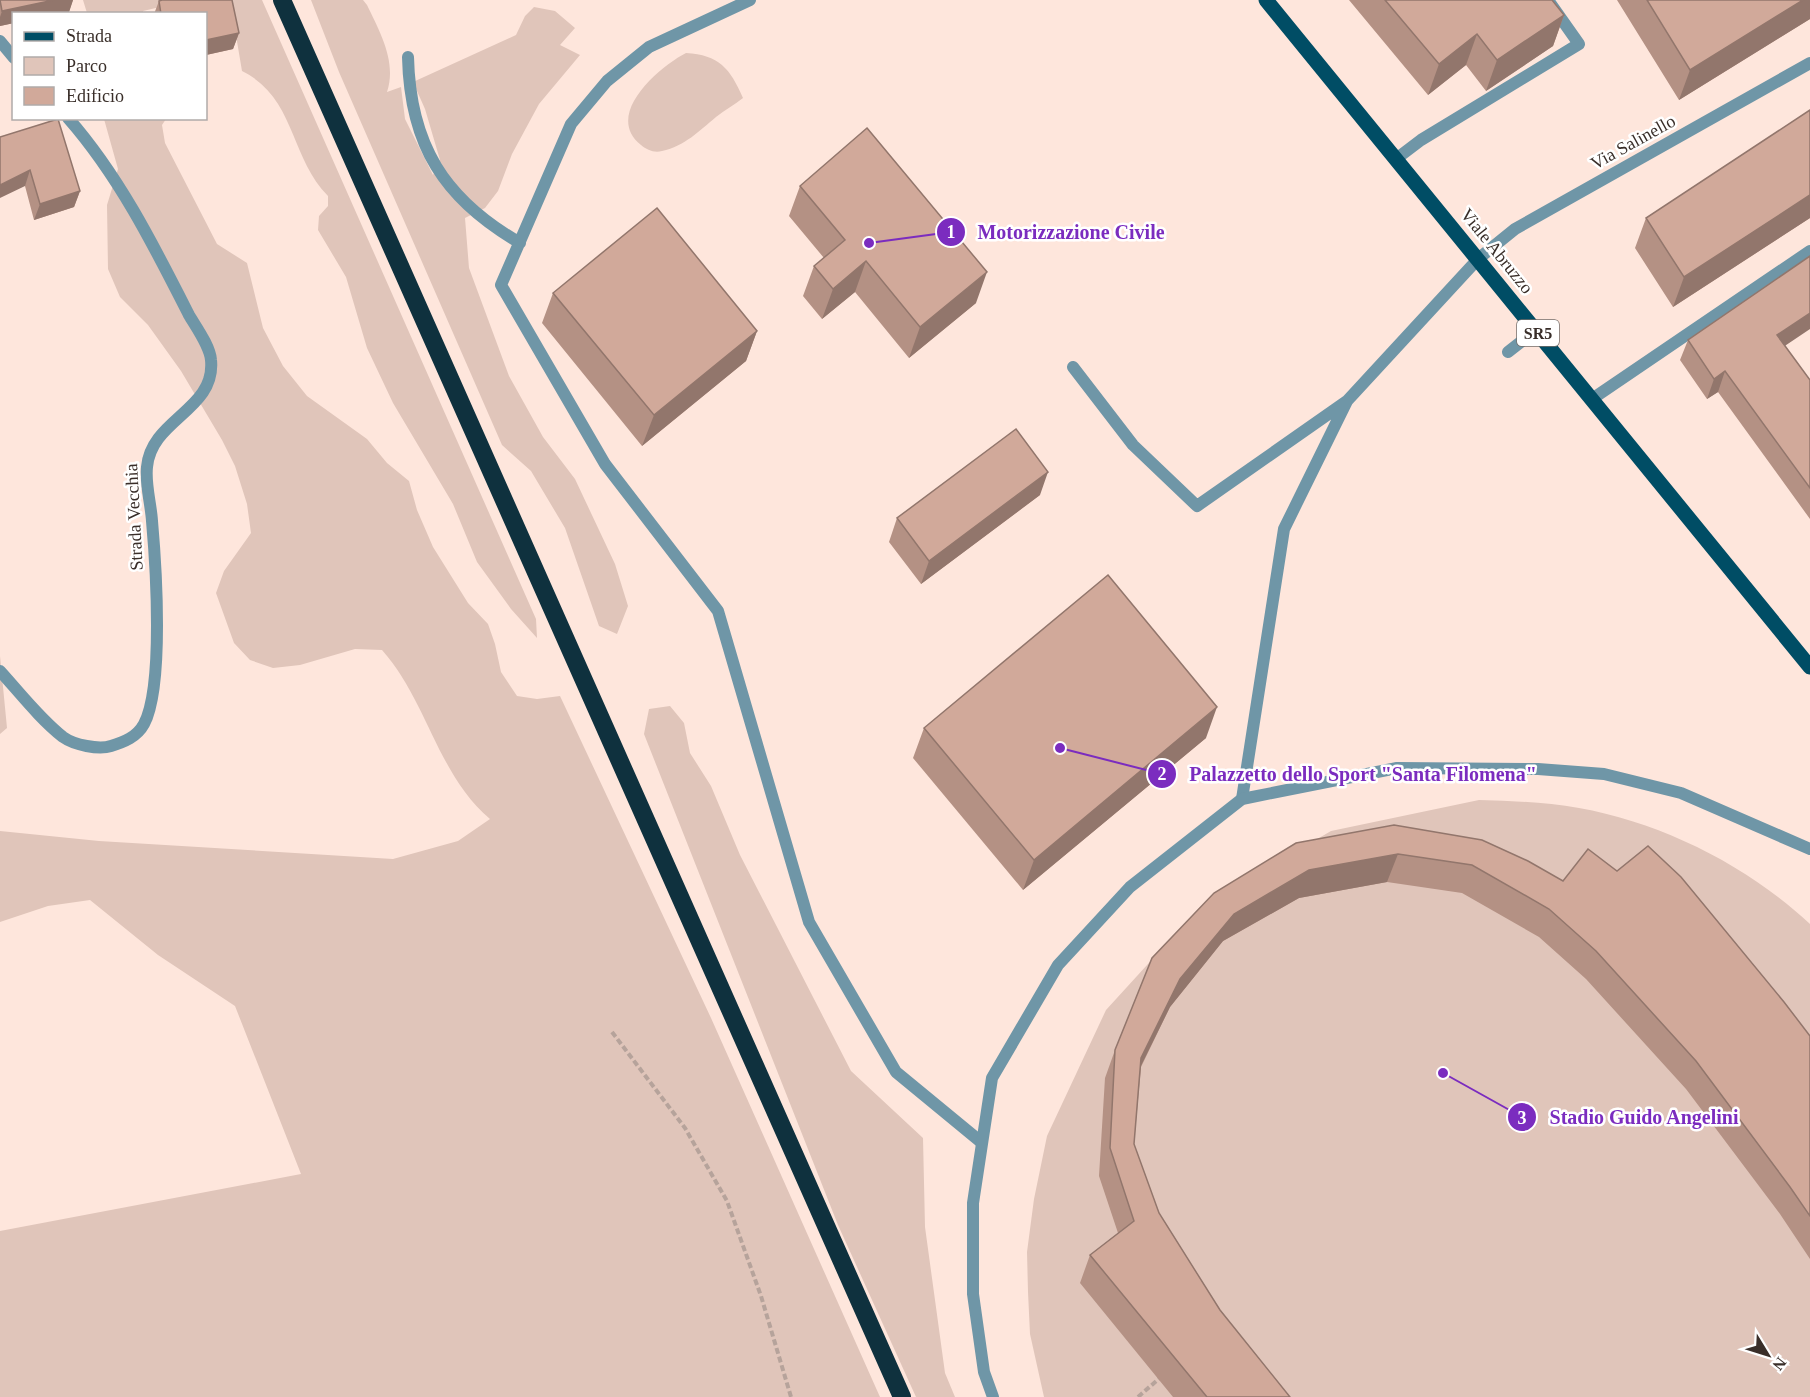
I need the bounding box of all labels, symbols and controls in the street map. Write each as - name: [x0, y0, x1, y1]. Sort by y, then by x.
- legend: [12, 12, 207, 120]
- text: Strada: [66, 26, 112, 46]
- text: Parco: [66, 56, 107, 76]
- text: Edificio: [66, 86, 124, 106]
- street label: Via Salinello: [1587, 111, 1679, 173]
- street label: Viale Abruzzo: [1457, 205, 1537, 297]
- callout: Motorizzazione Civile: [936, 213, 1177, 251]
- text: Motorizzazione Civile: [977, 221, 1165, 243]
- text: 1: [947, 222, 956, 242]
- road number: SR5: [1517, 320, 1559, 346]
- street label: Strada Vecchia: [121, 463, 147, 571]
- callout: Palazzetto dello Sport "Santa Filomena": [1147, 755, 1549, 793]
- text: Palazzetto dello Sport "Santa Filomena": [1189, 763, 1537, 786]
- text: 2: [1158, 764, 1167, 784]
- callout: Stadio Guido Angelini: [1507, 1098, 1751, 1136]
- text: Stadio Guido Angelini: [1550, 1106, 1739, 1129]
- text: 3: [1518, 1108, 1527, 1128]
- north arrow: [1738, 1325, 1798, 1385]
- text: N: [1769, 1354, 1790, 1374]

